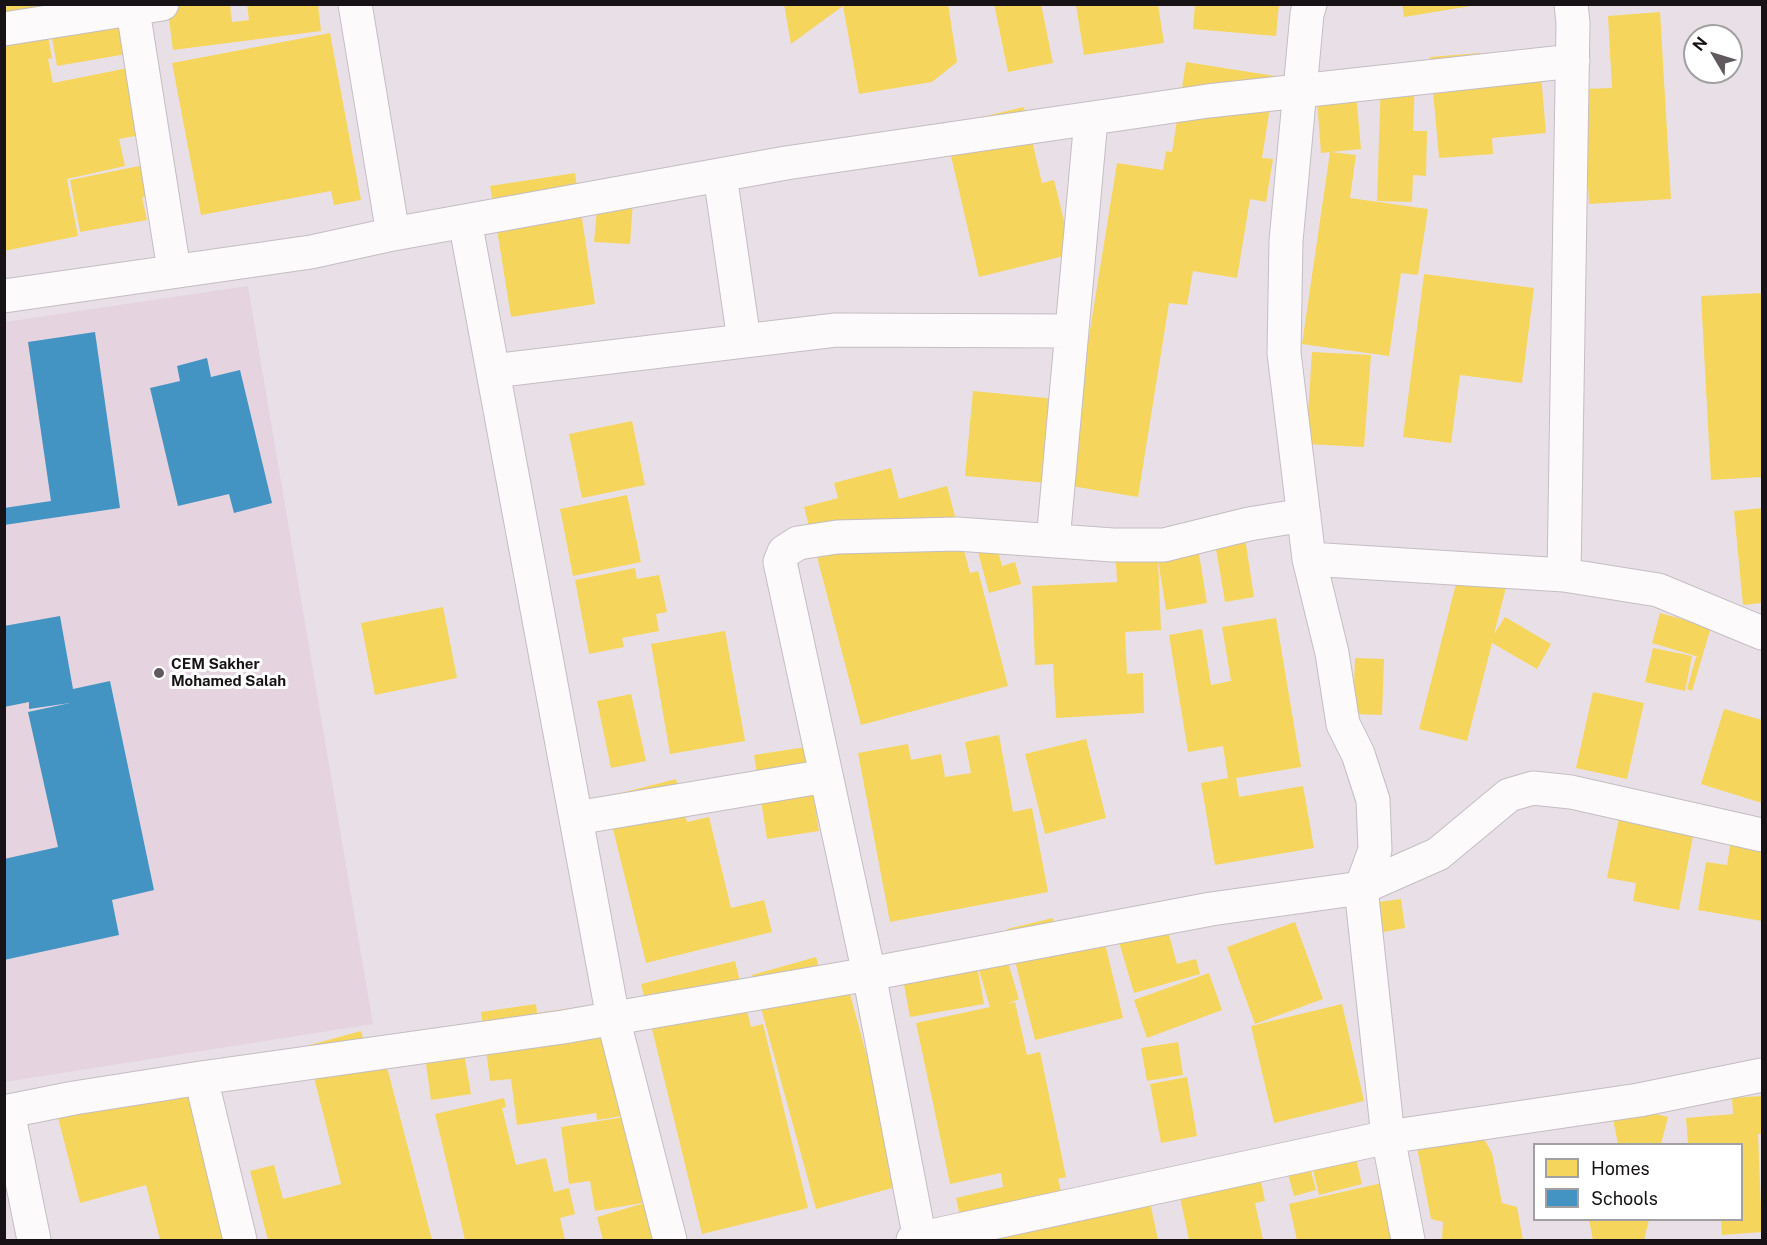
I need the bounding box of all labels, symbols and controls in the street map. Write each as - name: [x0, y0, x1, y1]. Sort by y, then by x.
- north arrow: [1683, 24, 1743, 84]
- text: N: [1689, 33, 1711, 55]
- place label: CEM Sakher Mohamed Salah: [171, 655, 286, 690]
- marker: CEM Sakher Mohamed Salah: [152, 666, 166, 680]
- legend: [1533, 1143, 1743, 1221]
- text: Homes: [1591, 1158, 1650, 1179]
- text: Schools: [1591, 1188, 1658, 1209]

